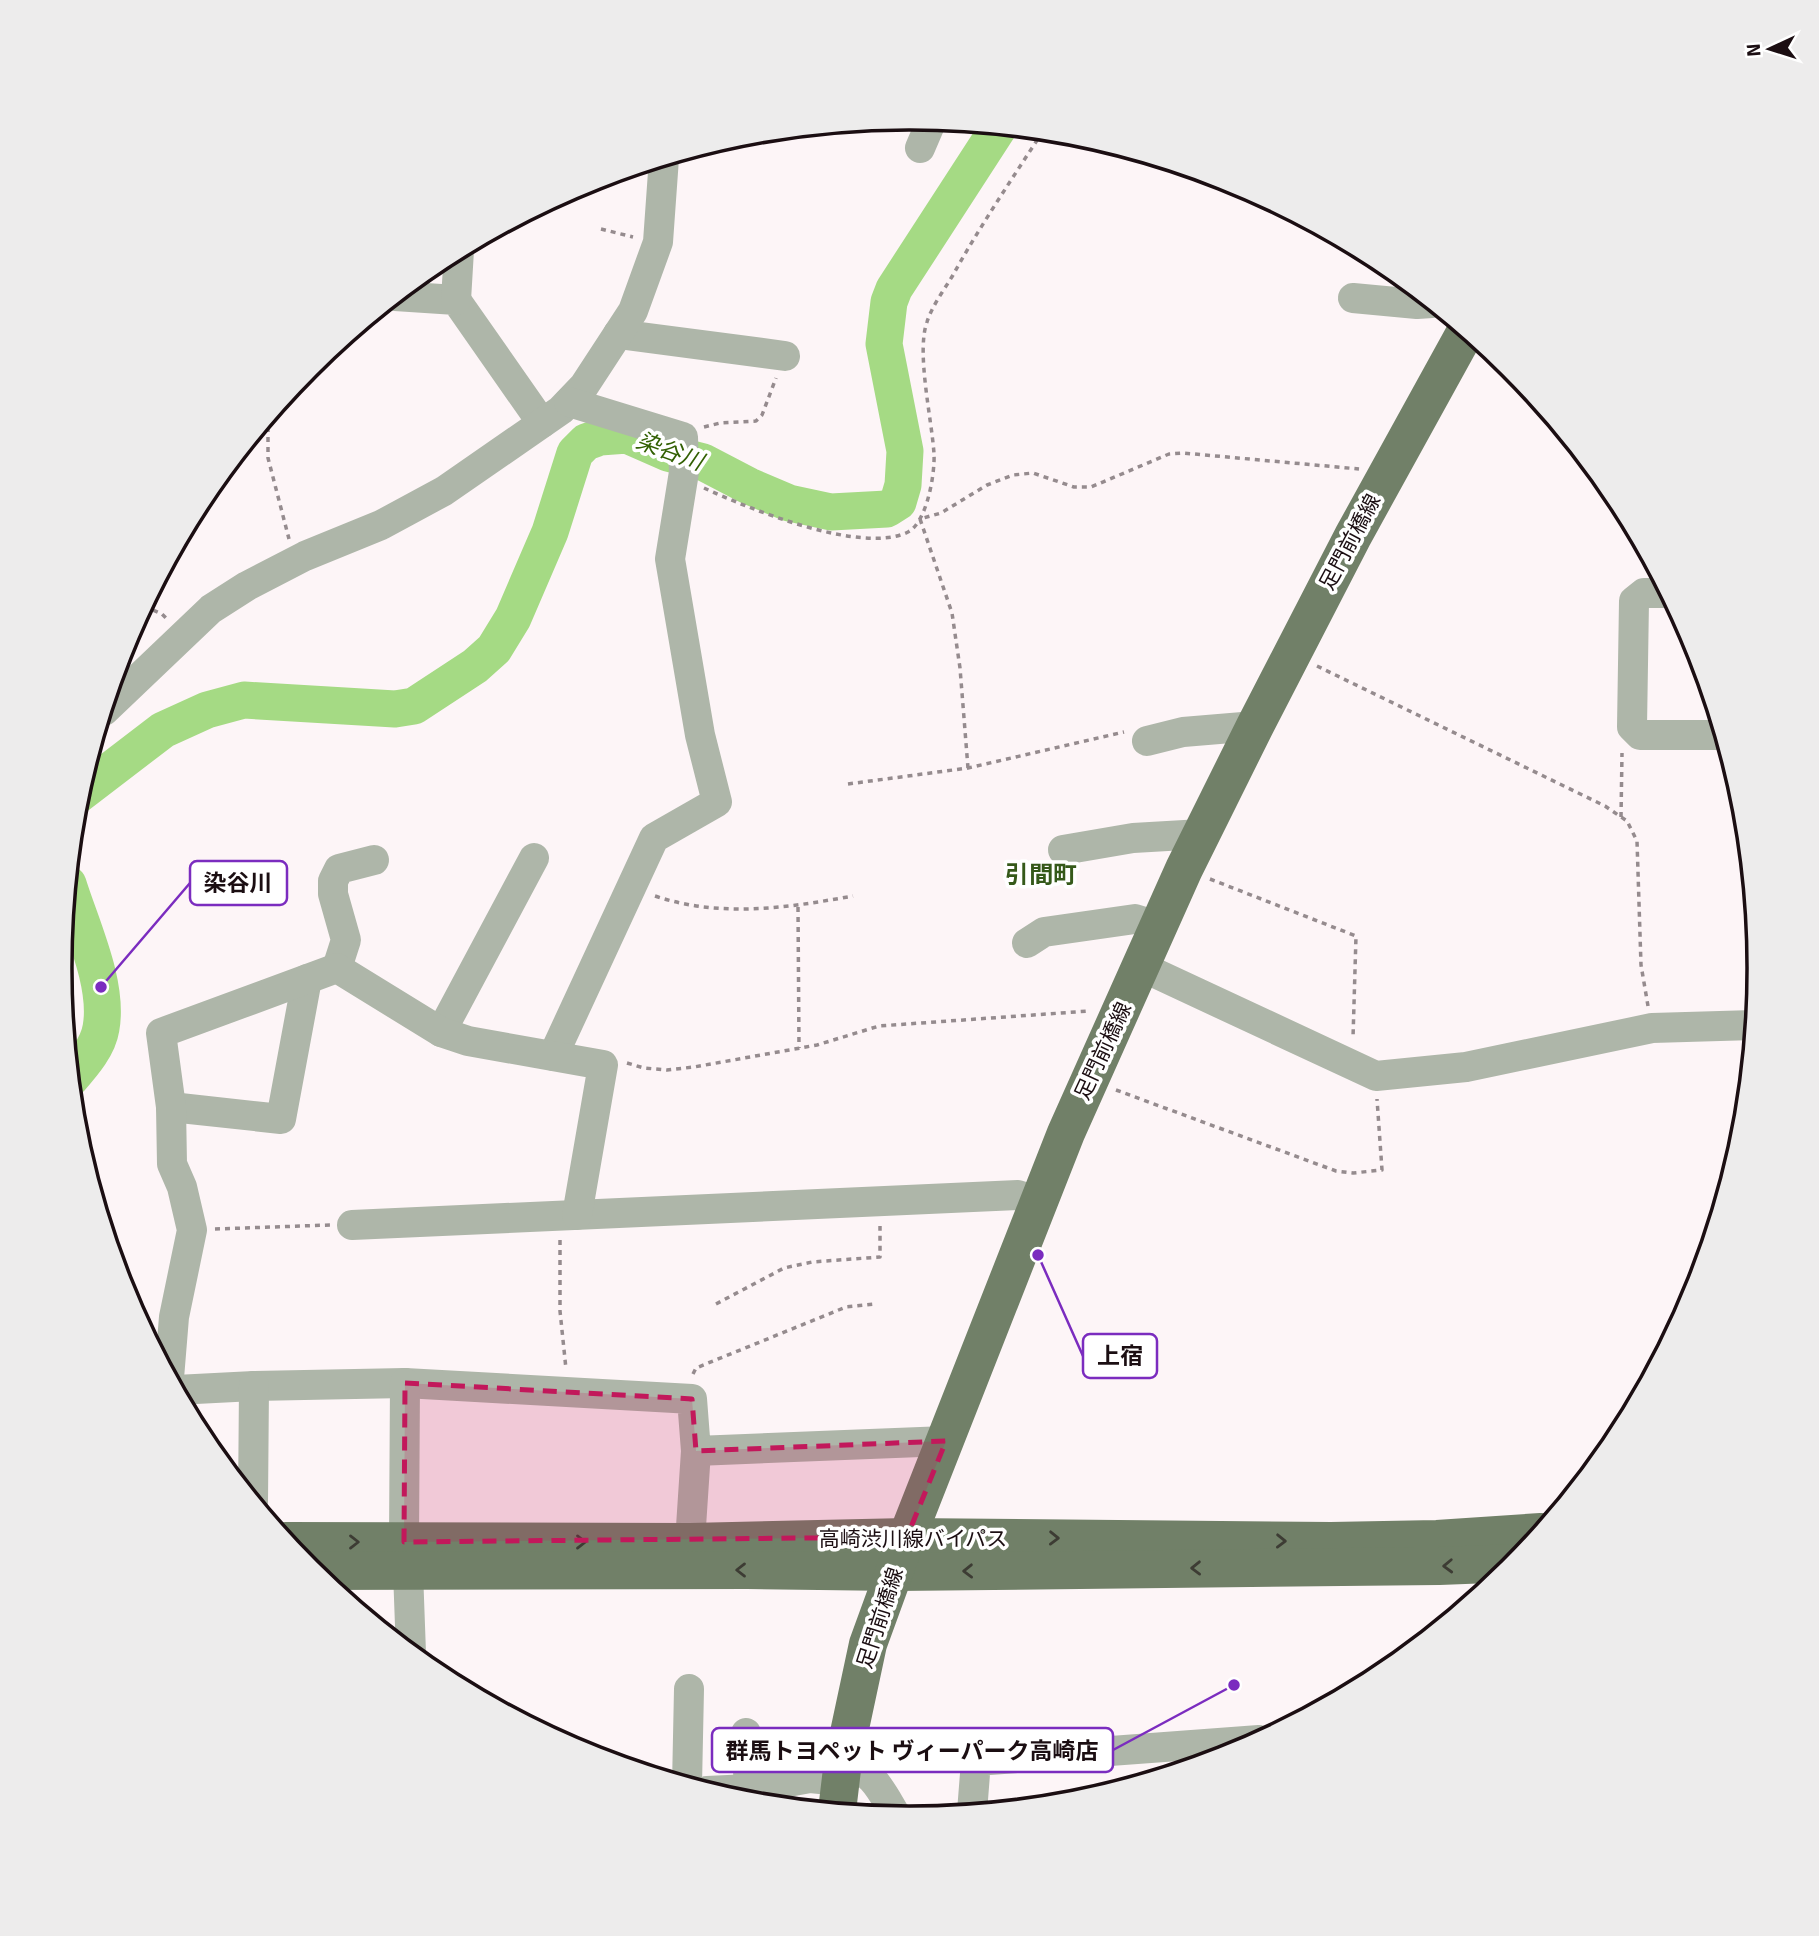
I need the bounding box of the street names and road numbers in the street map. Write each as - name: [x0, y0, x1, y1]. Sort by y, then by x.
- street label: 足門前橋線: [1314, 490, 1386, 594]
- street label: 足門前橋線: [1069, 998, 1137, 1104]
- street label: 高崎渋川線バイパス: [819, 1526, 1007, 1552]
- street label: 足門前橋線: [851, 1564, 909, 1672]

